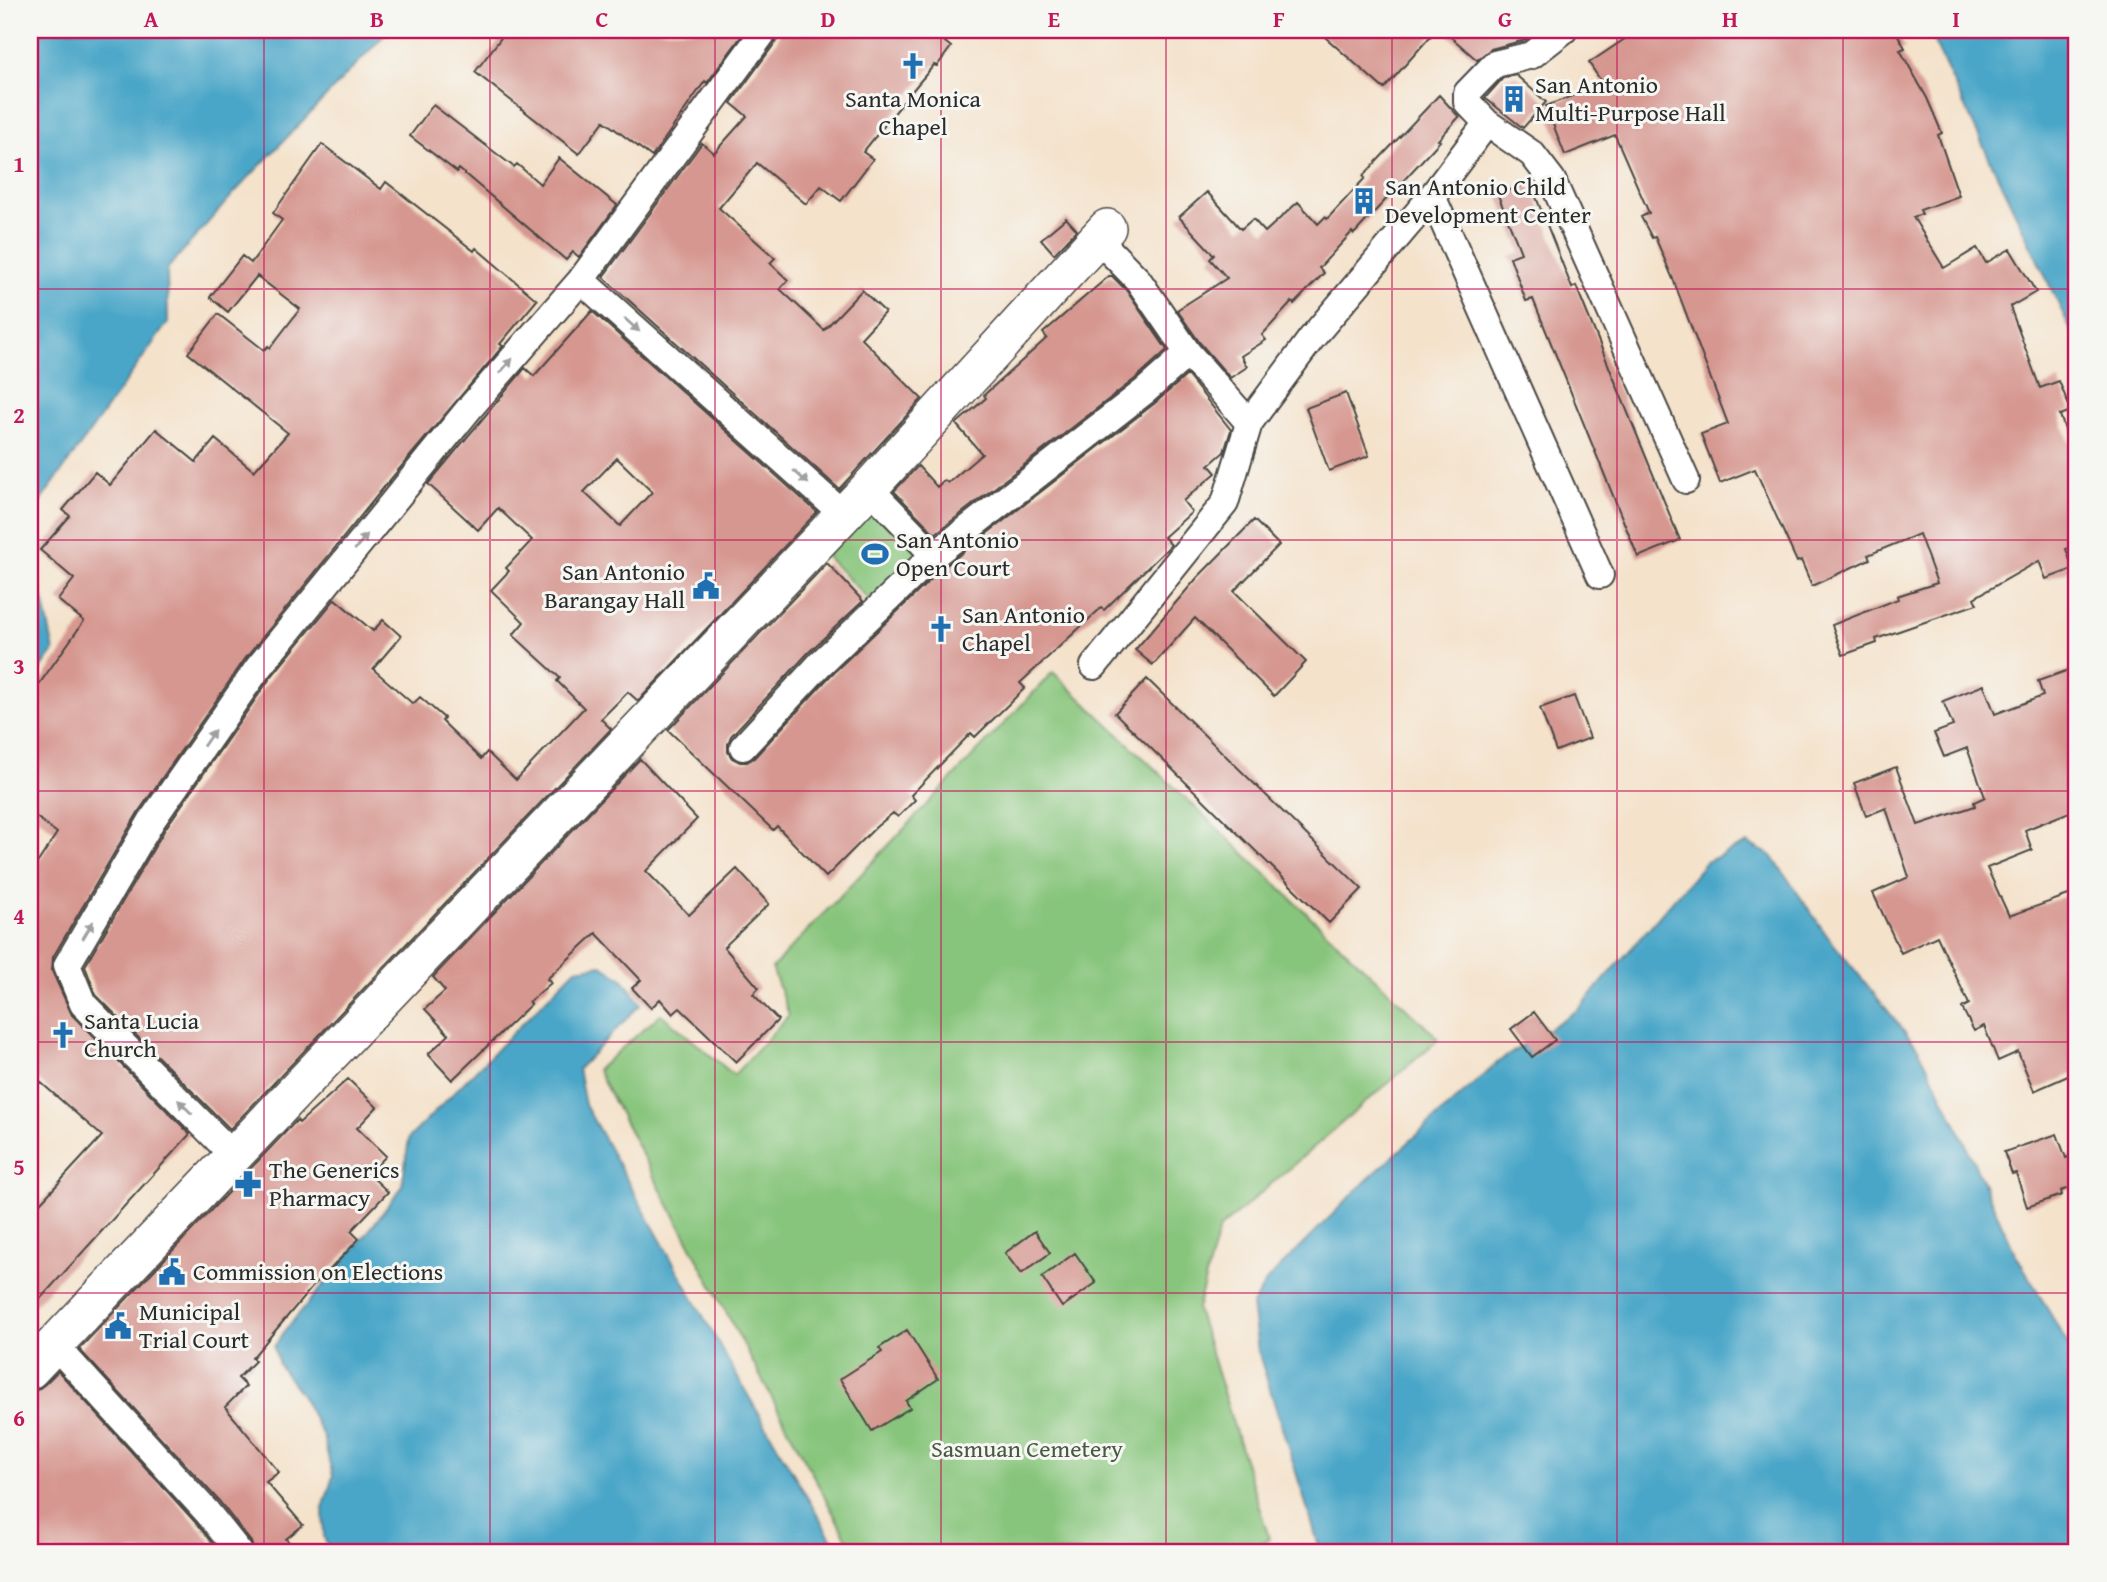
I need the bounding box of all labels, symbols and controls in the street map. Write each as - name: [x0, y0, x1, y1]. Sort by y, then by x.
- text: A: [144, 2, 159, 35]
- text: B: [370, 2, 384, 35]
- text: C: [595, 2, 609, 35]
- text: D: [821, 2, 836, 35]
- text: E: [1048, 2, 1060, 35]
- text: F: [1273, 2, 1285, 35]
- text: G: [1498, 2, 1512, 35]
- text: H: [1722, 2, 1738, 35]
- text: I: [1952, 2, 1960, 35]
- church icon: Santa Monica Chapel: [898, 51, 928, 81]
- place label: San Antonio Multi-Purpose Hall: [1535, 67, 1726, 130]
- place label: Santa Monica Chapel: [845, 81, 982, 144]
- building icon: San Antonio Multi-Purpose Hall: [1499, 84, 1529, 114]
- text: 1: [13, 147, 25, 180]
- place label: San Antonio Child Development Center: [1385, 169, 1591, 232]
- building icon: San Antonio Child Development Center: [1349, 186, 1379, 216]
- one-way arrow: [623, 317, 641, 333]
- one-way arrow: [498, 358, 513, 375]
- text: 2: [13, 398, 25, 431]
- one-way arrow: [792, 468, 809, 484]
- place label: San Antonio Open Court: [896, 522, 1019, 585]
- one-way arrow: [353, 533, 368, 550]
- sports icon: San Antonio Open Court: [860, 539, 890, 569]
- place label: San Antonio Barangay Hall: [544, 554, 685, 617]
- public building icon: San Antonio Barangay Hall: [691, 571, 721, 601]
- place label: San Antonio Chapel: [962, 597, 1085, 660]
- church icon: San Antonio Chapel: [926, 614, 956, 644]
- text: 3: [13, 649, 25, 682]
- one-way arrow: [202, 729, 216, 747]
- text: 4: [13, 899, 25, 932]
- one-way arrow: [82, 921, 95, 940]
- place label: Santa Lucia Church: [84, 1003, 200, 1066]
- church icon: Santa Lucia Church: [48, 1020, 78, 1050]
- one-way arrow: [176, 1098, 193, 1115]
- text: 5: [13, 1150, 25, 1183]
- place label: The Generics Pharmacy: [269, 1152, 399, 1215]
- pharmacy icon: The Generics Pharmacy: [233, 1169, 263, 1199]
- place label: Commission on Elections: [193, 1254, 443, 1289]
- public building icon: Commission on Elections: [157, 1257, 187, 1287]
- place label: Municipal Trial Court: [139, 1294, 250, 1357]
- public building icon: Municipal Trial Court: [103, 1311, 133, 1341]
- text: 6: [13, 1401, 25, 1434]
- park label: Sasmuan Cemetery: [931, 1431, 1123, 1466]

